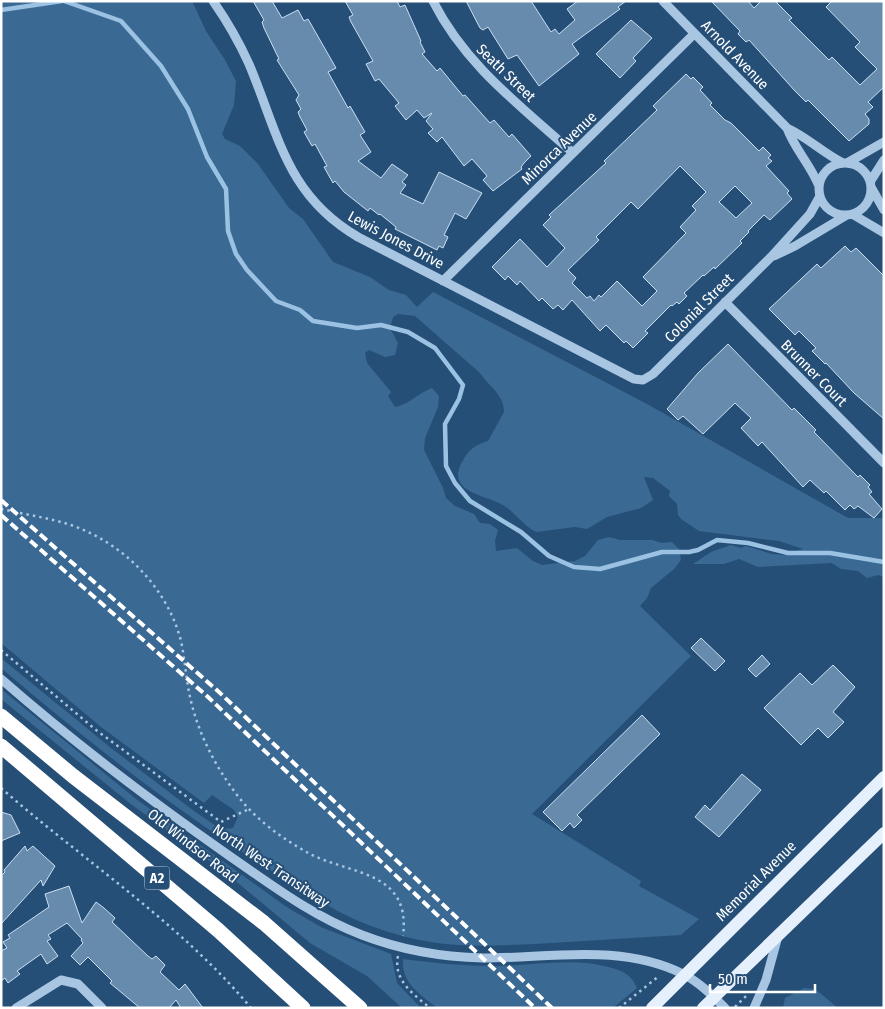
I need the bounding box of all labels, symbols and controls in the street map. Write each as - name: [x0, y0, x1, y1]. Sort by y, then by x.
- street label: Arnold Avenue: [697, 17, 773, 93]
- street label: Seath Street: [473, 40, 539, 106]
- street label: Minorca Avenue: [518, 108, 600, 188]
- street label: Lewis Jones Drive: [345, 207, 447, 273]
- street label: Colonial Street: [661, 270, 737, 346]
- street label: Brunner Court: [777, 336, 851, 410]
- street label: Old Windsor Road: [144, 805, 242, 887]
- street label: North West Transitway: [209, 820, 333, 912]
- street label: Memorial Avenue: [712, 837, 800, 925]
- road number: A2: [144, 866, 170, 890]
- scale bar: [710, 962, 815, 994]
- text: 50 m: [718, 970, 748, 988]

